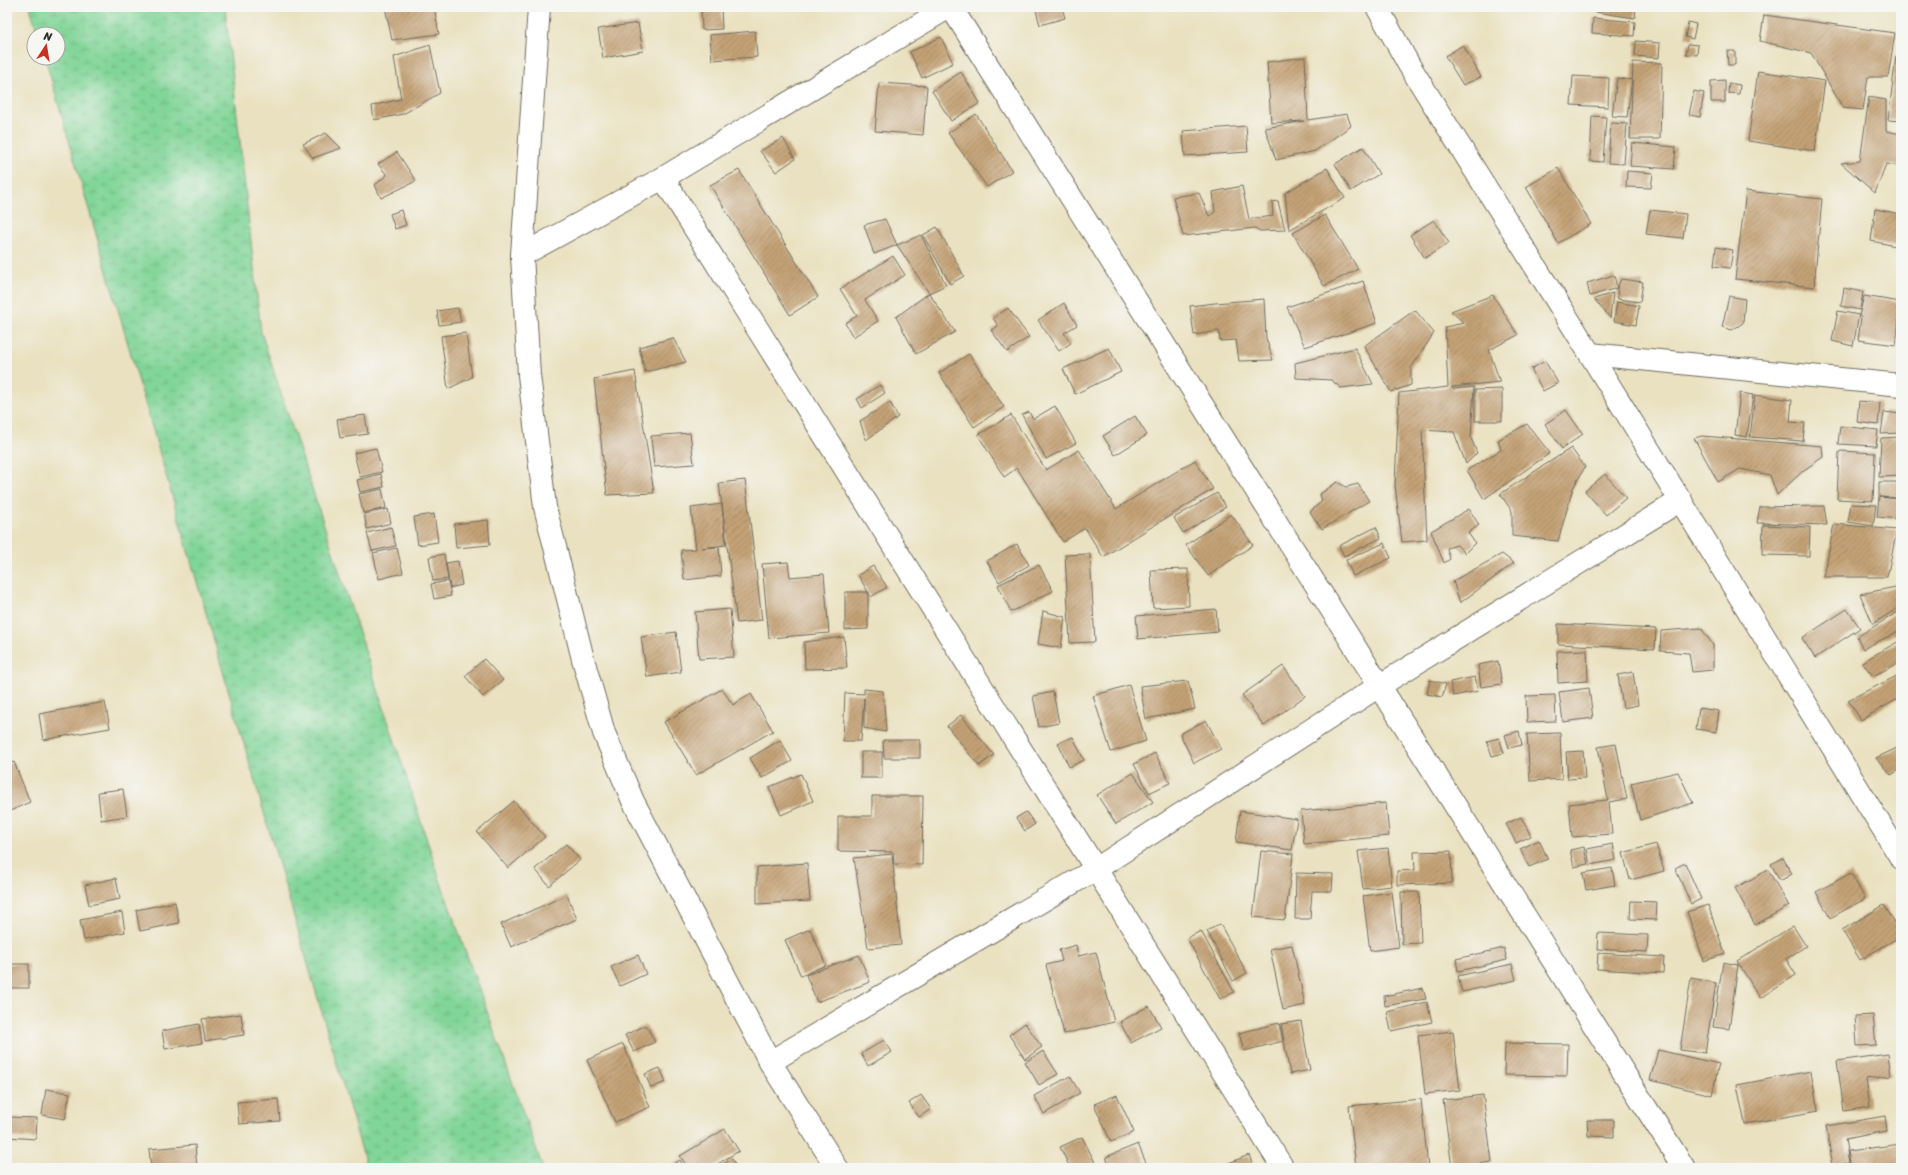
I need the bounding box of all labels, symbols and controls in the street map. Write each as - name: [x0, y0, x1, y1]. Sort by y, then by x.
- north arrow: [26, 26, 66, 66]
- text: N: [41, 26, 54, 47]

